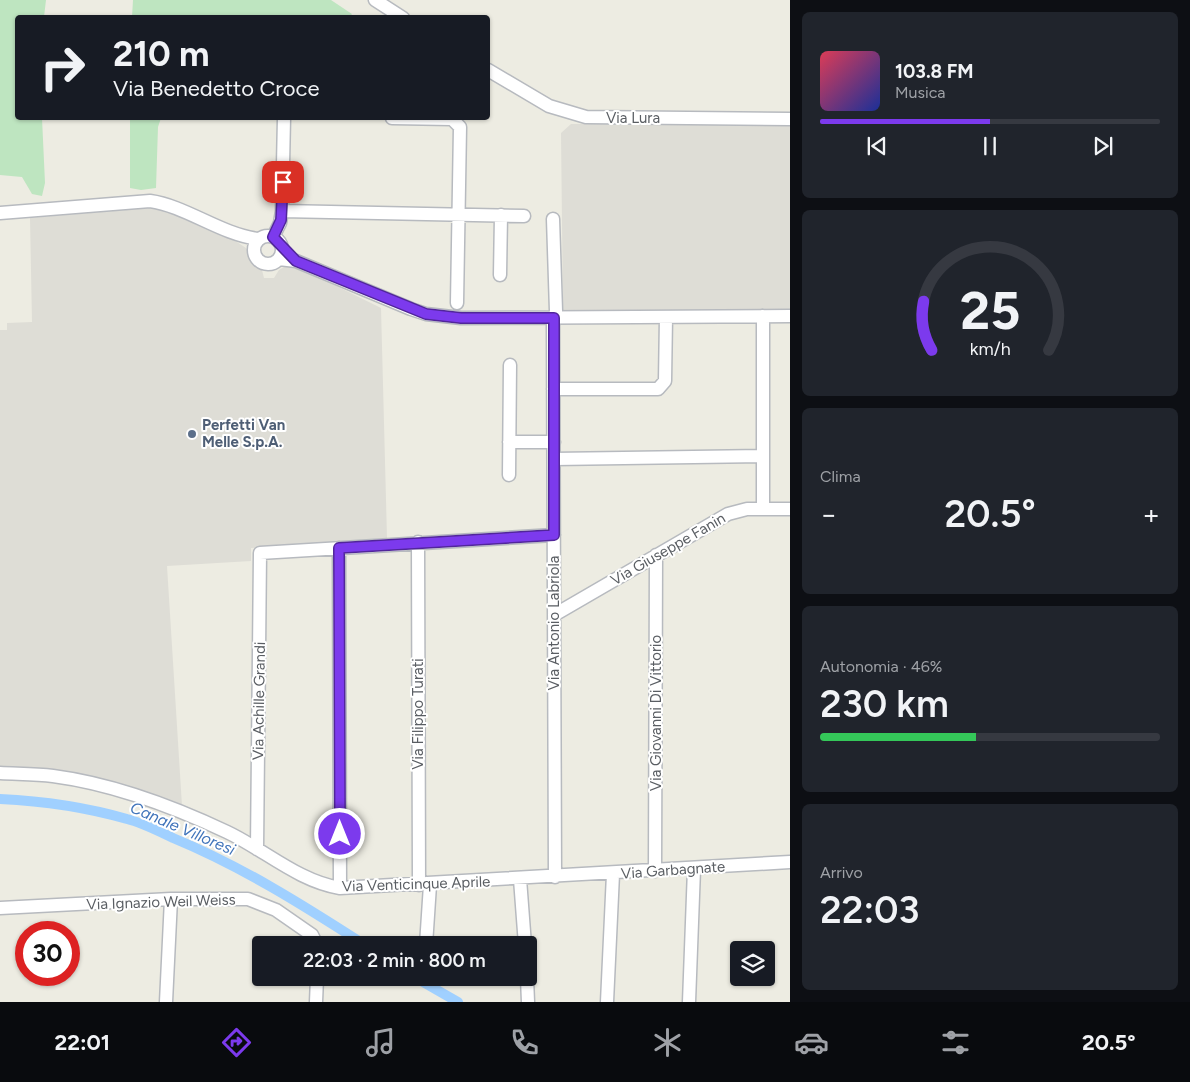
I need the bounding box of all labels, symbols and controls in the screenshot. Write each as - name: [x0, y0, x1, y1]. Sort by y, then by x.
- text: 210 m: [113, 33, 210, 75]
- icon: right: [30, 35, 95, 100]
- text: 103.8 FM: [895, 60, 974, 83]
- text: Via Benedetto Croce: [113, 75, 319, 102]
- text: Musica: [895, 83, 945, 102]
- street label: Via Lura: [606, 109, 660, 127]
- icon: previous: [863, 132, 891, 160]
- icon: pause: [976, 132, 1004, 160]
- icon: next: [1089, 132, 1117, 160]
- pin: [262, 161, 304, 203]
- icon: arrive: [269, 168, 297, 196]
- text: 25: [960, 280, 1020, 342]
- text: km/h: [970, 338, 1010, 359]
- place label: Perfetti Van Melle S.p.A.: [202, 416, 285, 451]
- marker: Perfetti Van Melle S.p.A.: [186, 428, 198, 440]
- text: Clima: [820, 467, 861, 486]
- text: 20.5°: [944, 491, 1036, 537]
- text: −: [820, 497, 837, 531]
- text: +: [1143, 497, 1160, 531]
- street label: Via Giuseppe Fanin: [608, 509, 728, 589]
- street label: Via Antonio Labriola: [545, 556, 563, 690]
- street label: Via Giovanni Di Vittorio: [647, 634, 665, 791]
- street label: Via Achille Grandi: [249, 642, 269, 760]
- text: Autonomia · 46%: [820, 657, 942, 676]
- street label: Via Filippo Turati: [409, 658, 427, 770]
- text: 230 km: [820, 681, 949, 727]
- water label: Canale Villoresi: [127, 798, 238, 859]
- position arrow: [313, 807, 365, 859]
- street label: Via Garbagnate: [620, 857, 726, 883]
- text: Arrivo: [820, 863, 863, 882]
- street label: Via Venticinque Aprile: [341, 872, 491, 896]
- text: 22:03: [820, 887, 920, 933]
- street label: Via Ignazio Weil Weiss: [86, 890, 236, 914]
- speed limit sign: 30: [15, 921, 80, 986]
- map controls: [730, 941, 775, 986]
- button: layers: [730, 941, 775, 986]
- text: 22:03 · 2 min · 800 m: [303, 949, 486, 972]
- icon: directions: [219, 1025, 254, 1060]
- icon: music: [363, 1025, 398, 1060]
- icon: phone: [507, 1025, 542, 1060]
- icon: climate: [650, 1025, 685, 1060]
- icon: car: [794, 1025, 829, 1060]
- icon: filters: [938, 1025, 973, 1060]
- text: 22:01: [54, 1029, 110, 1056]
- text: 20.5°: [1082, 1029, 1136, 1056]

